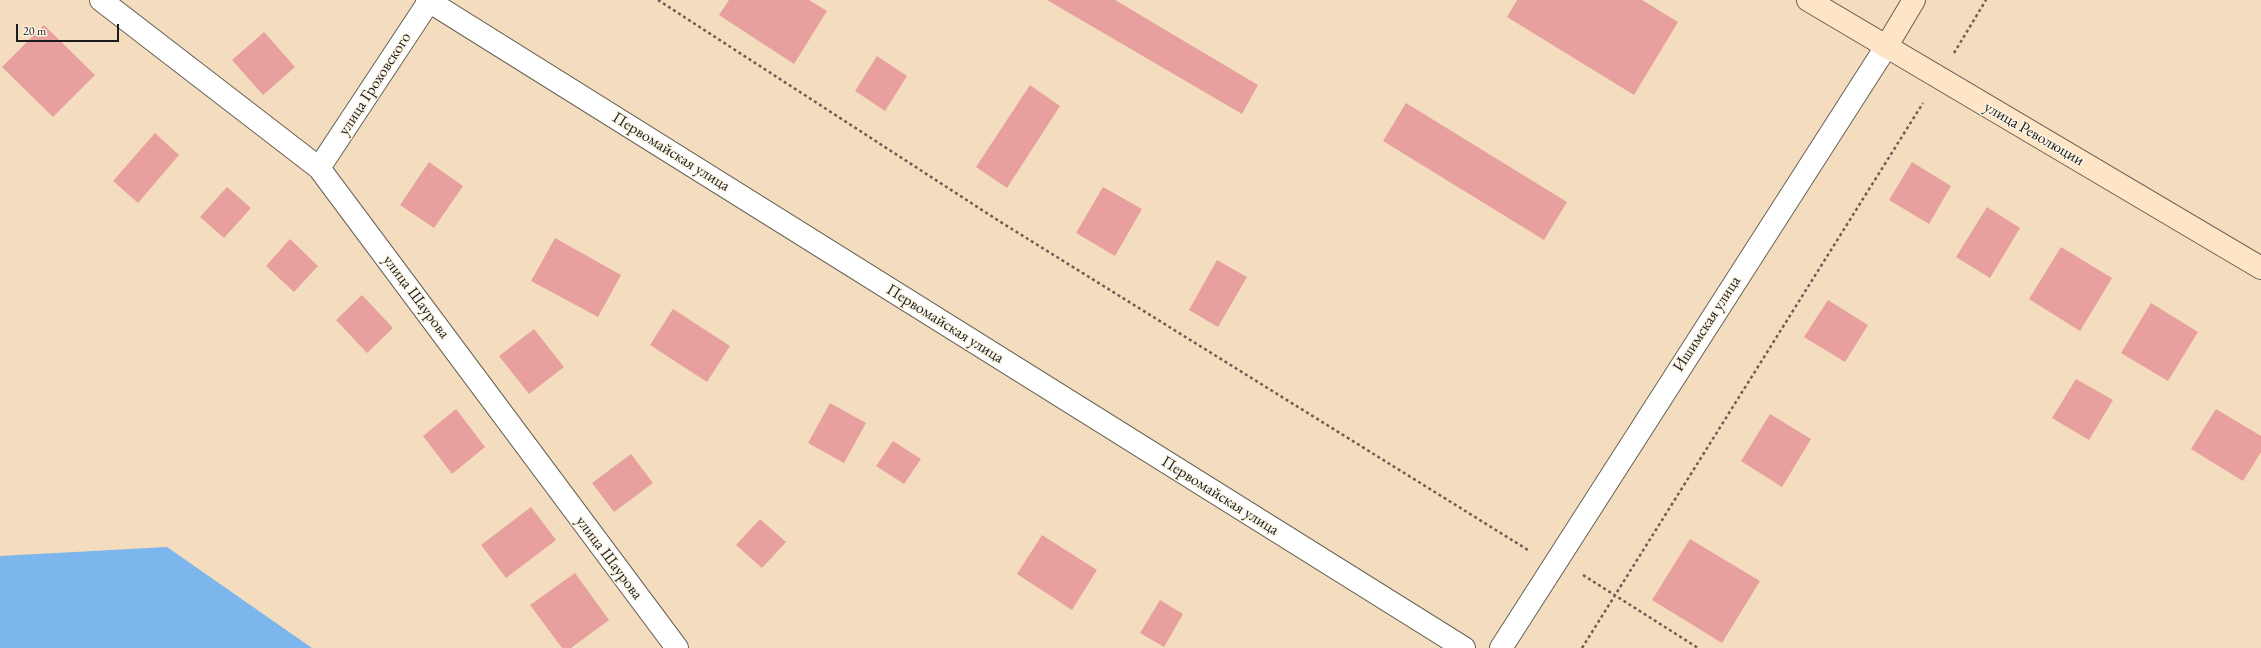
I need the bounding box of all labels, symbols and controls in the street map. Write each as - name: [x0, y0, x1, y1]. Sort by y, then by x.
- scale bar: [18, 16, 121, 42]
- text: 20 m: [23, 23, 46, 39]
- street label: улица Гроховского: [334, 29, 416, 139]
- street label: улица Революции: [1980, 98, 2088, 170]
- street label: Первомайская улица: [609, 108, 733, 196]
- street label: улица Шаурова: [378, 251, 454, 343]
- street label: Ишимская улица: [1669, 273, 1745, 375]
- street label: Первомайская улица: [883, 280, 1007, 368]
- street label: Первомайская улица: [1158, 452, 1282, 540]
- street label: улица Шаурова: [571, 512, 647, 604]

